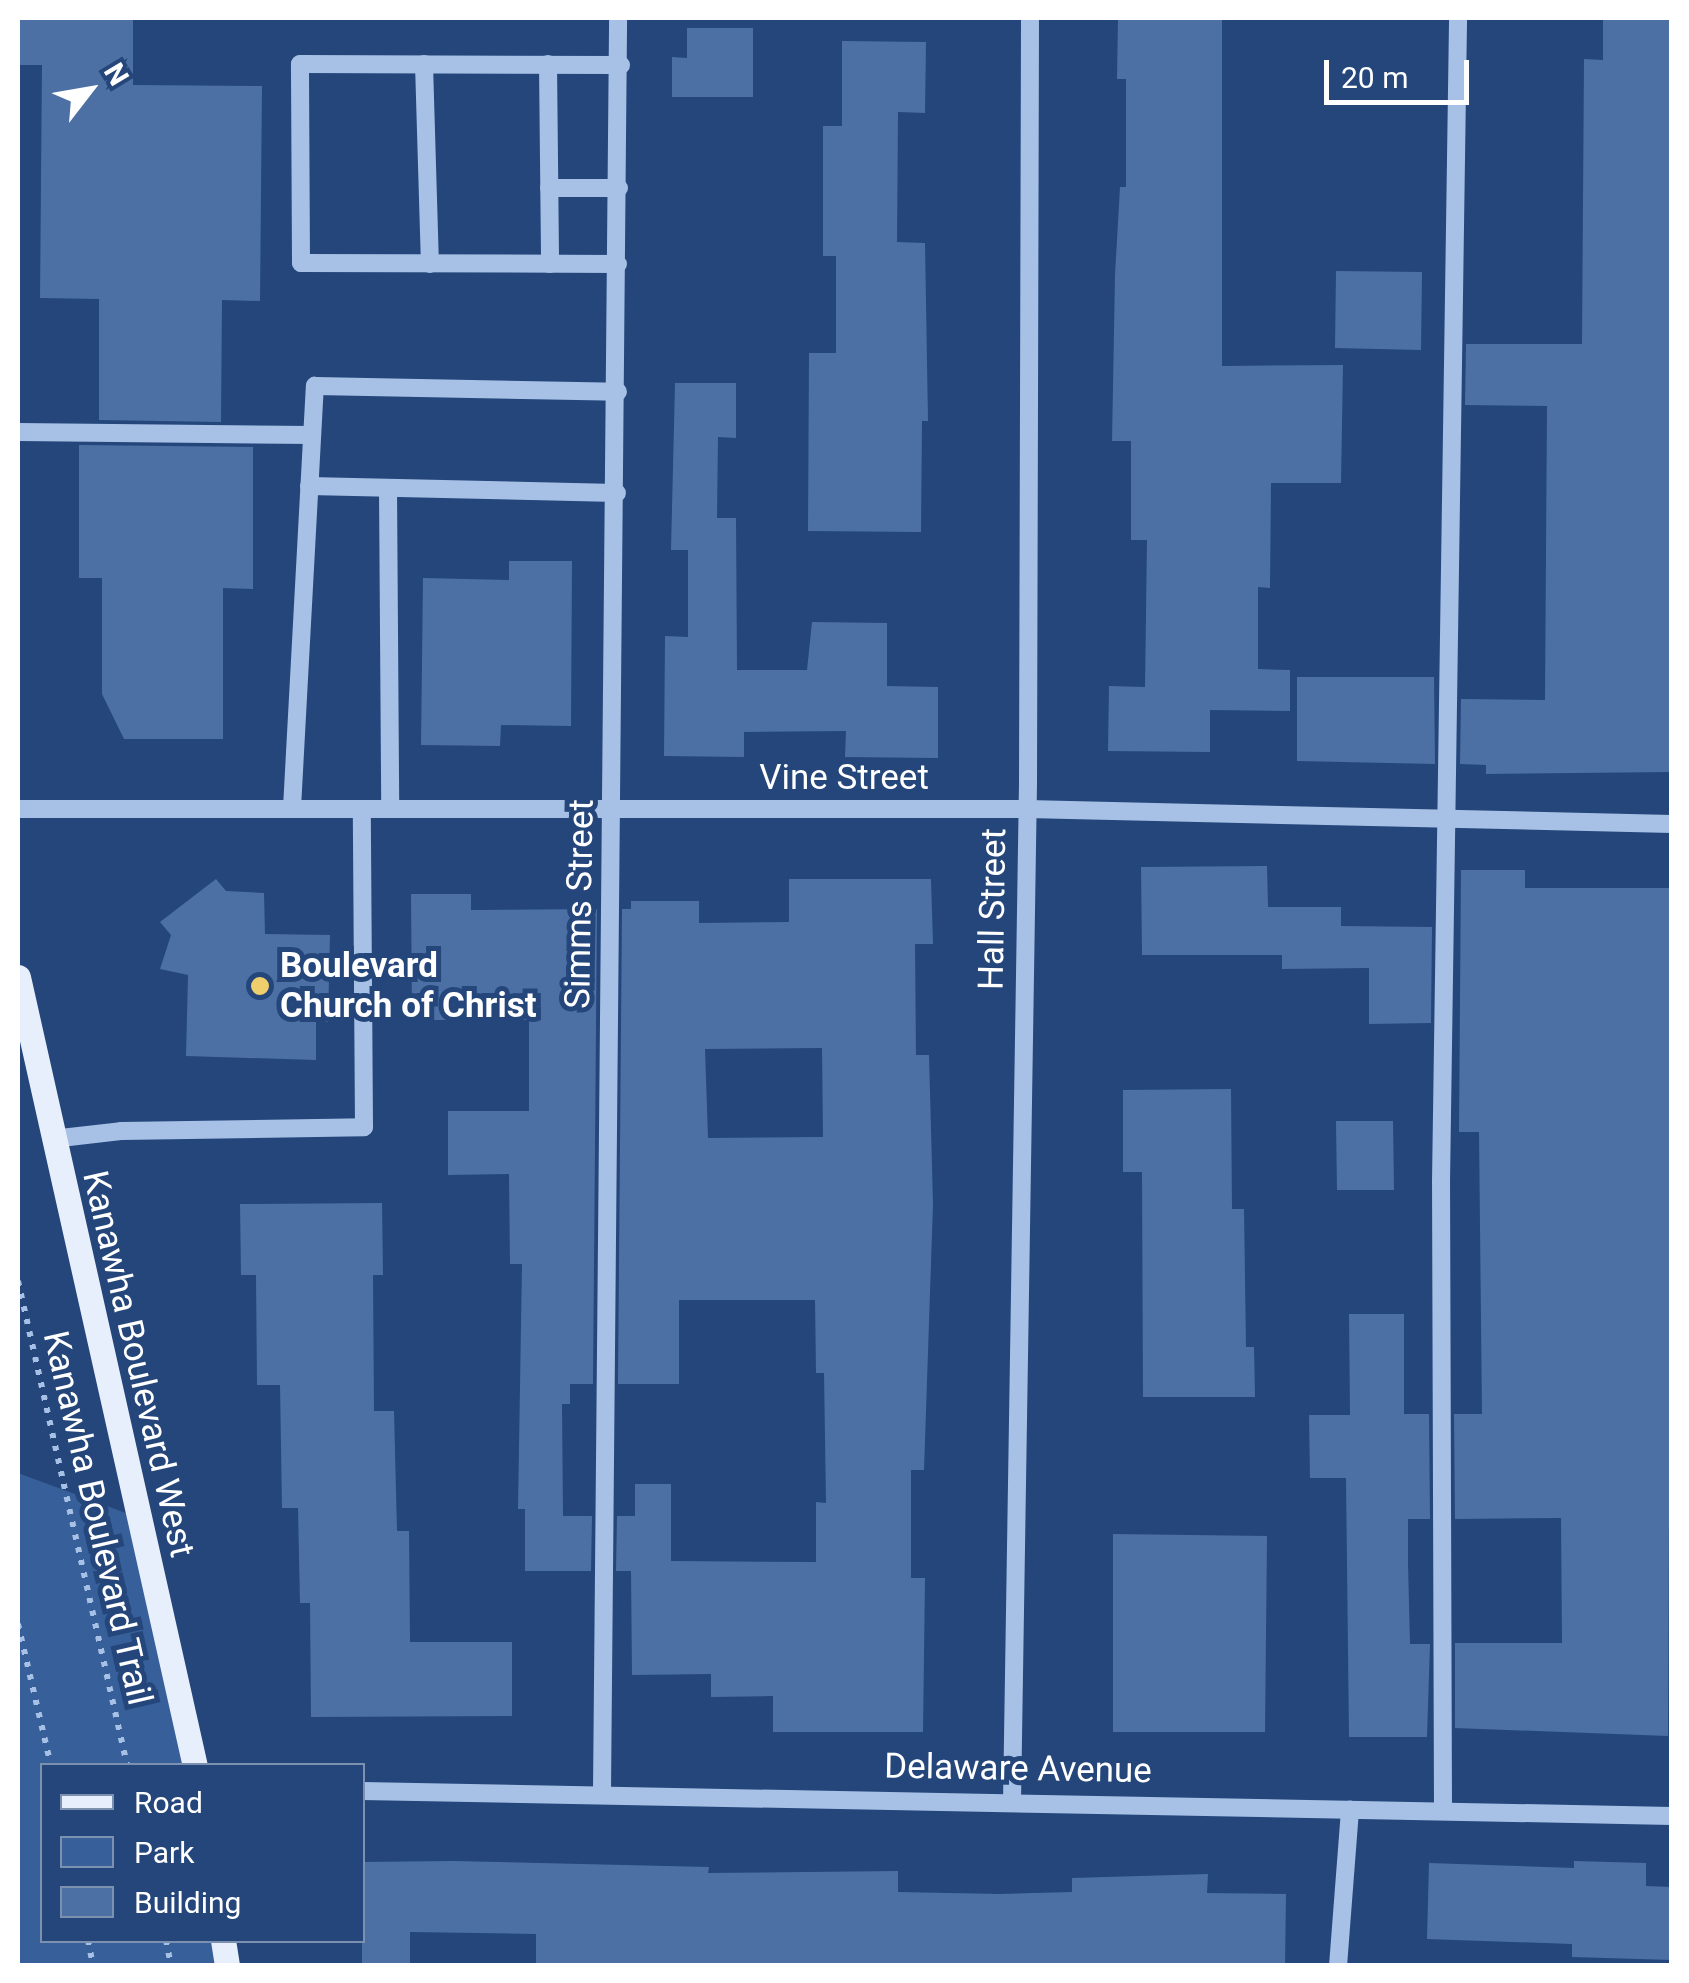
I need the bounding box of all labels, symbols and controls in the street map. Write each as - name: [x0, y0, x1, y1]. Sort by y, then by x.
- north arrow: [40, 40, 140, 140]
- scale bar: [1329, 40, 1474, 102]
- text: N: [97, 57, 135, 91]
- text: 20 m: [1341, 60, 1408, 95]
- street label: Vine Street: [759, 757, 929, 799]
- street label: Simms Street: [557, 799, 603, 1009]
- street label: Hall Street: [971, 828, 1015, 990]
- place label: Boulevard Church of Christ: [280, 945, 537, 1027]
- marker: Boulevard Church of Christ: [249, 975, 271, 997]
- street label: Kanawha Boulevard West: [73, 1167, 203, 1561]
- street label: Kanawha Boulevard Trail: [33, 1327, 161, 1709]
- street label: Delaware Avenue: [884, 1746, 1152, 1792]
- legend: [40, 1763, 365, 1943]
- text: Road: [134, 1785, 203, 1820]
- text: Park: [134, 1835, 194, 1870]
- text: Building: [134, 1885, 241, 1920]

